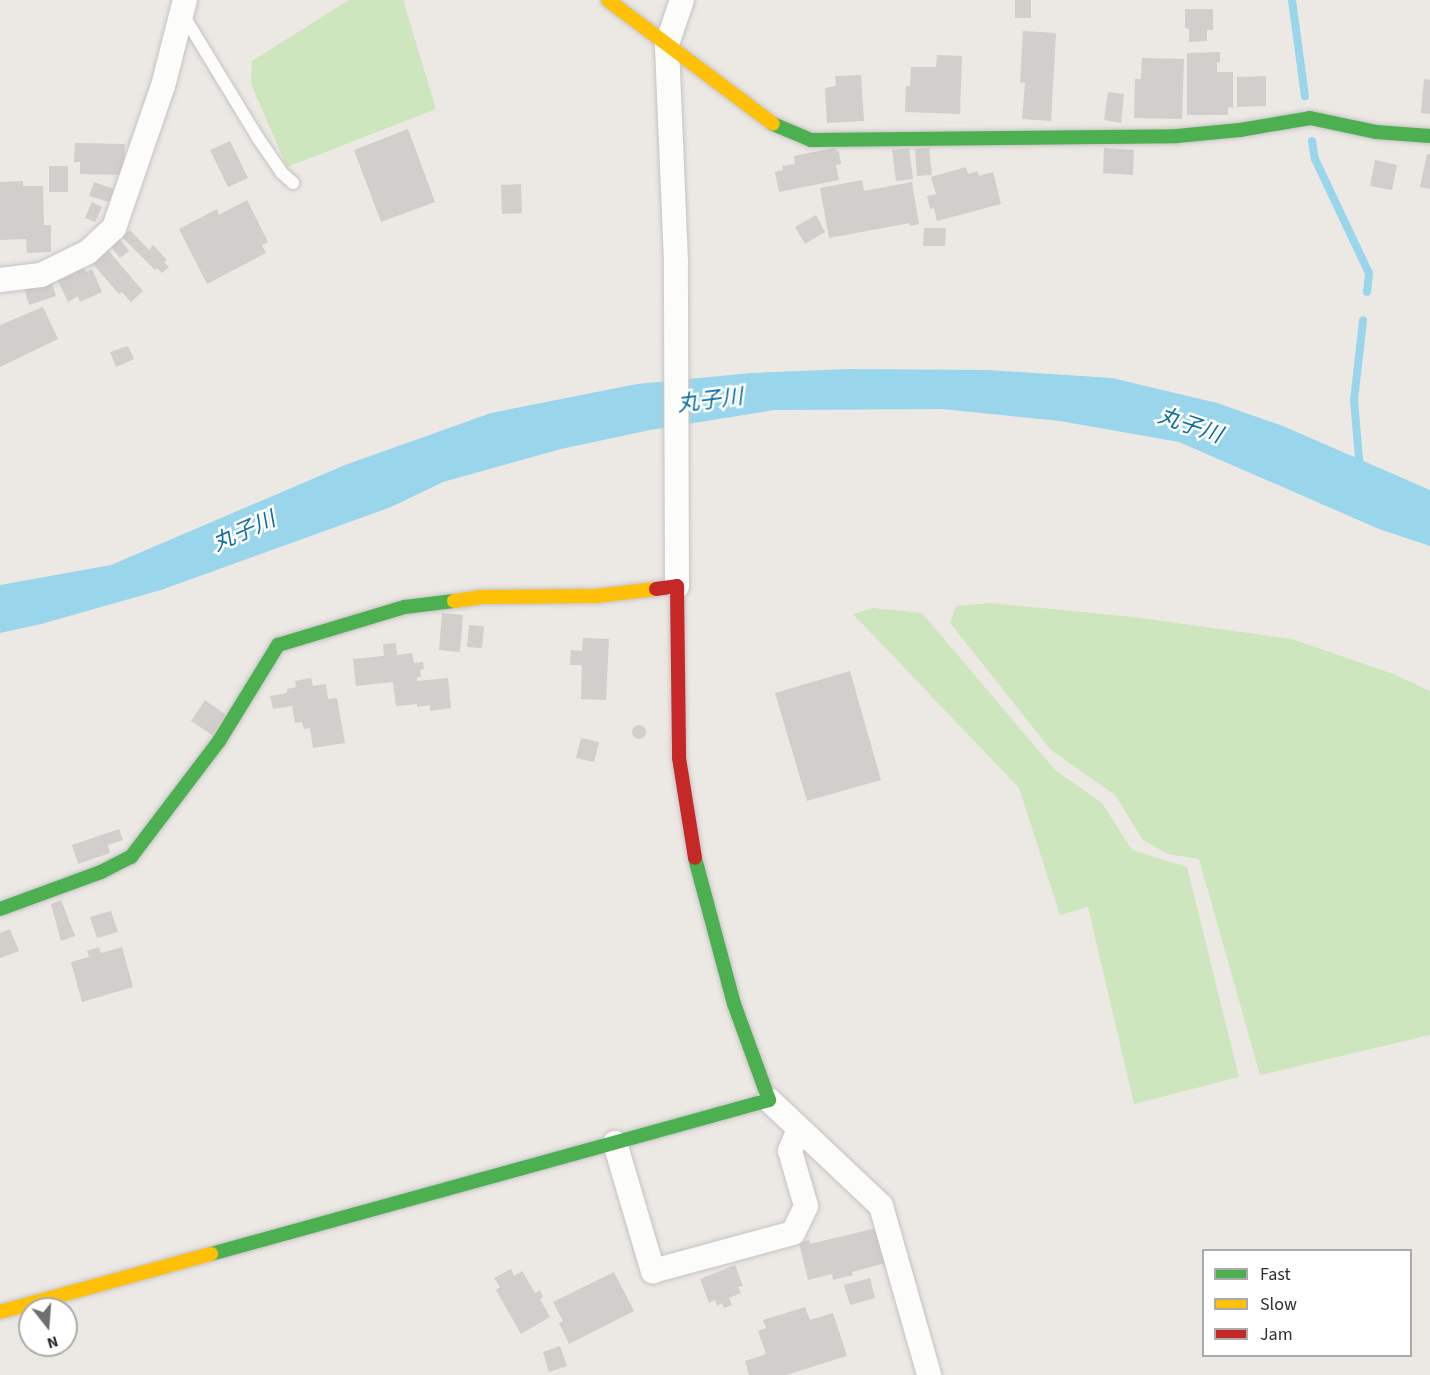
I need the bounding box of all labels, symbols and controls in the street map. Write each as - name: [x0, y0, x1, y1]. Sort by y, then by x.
- water label: 丸子川: [676, 384, 744, 418]
- water label: 丸子川: [1155, 403, 1225, 449]
- water label: 丸子川: [208, 507, 280, 557]
- legend: [1202, 1249, 1412, 1357]
- text: Fast: [1260, 1262, 1291, 1287]
- text: Slow: [1260, 1292, 1297, 1317]
- north arrow: [18, 1297, 78, 1357]
- text: Jam: [1260, 1322, 1293, 1347]
- text: N: [44, 1330, 61, 1354]

